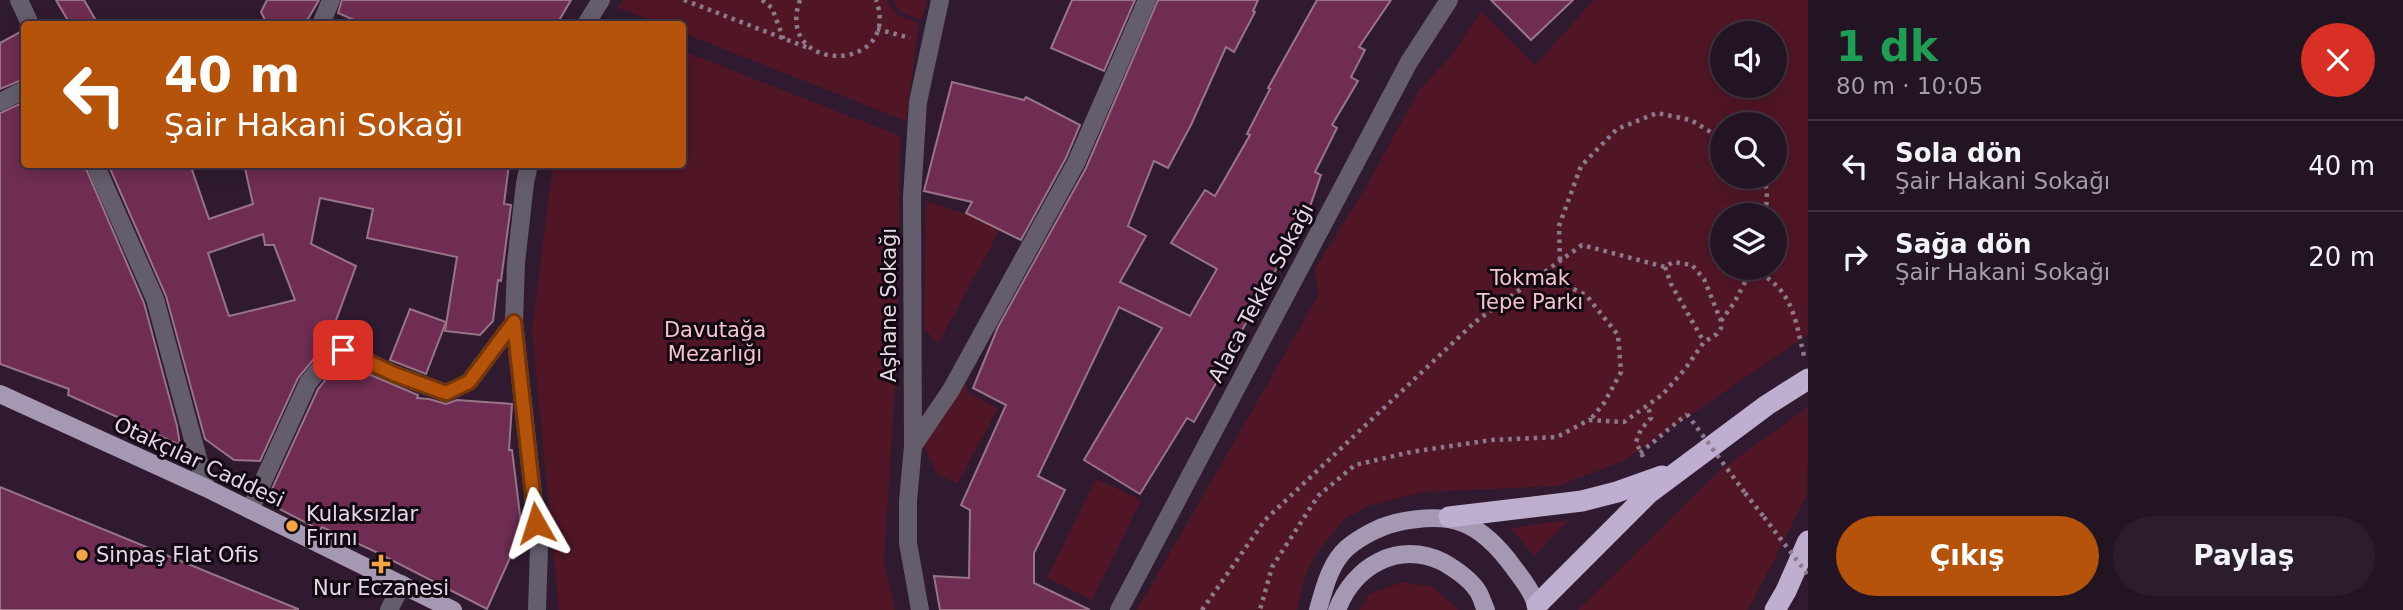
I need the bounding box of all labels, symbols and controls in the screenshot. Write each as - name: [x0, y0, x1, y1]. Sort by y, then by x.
- map controls: [1710, 21, 1787, 280]
- button: sound: [1710, 21, 1787, 98]
- text: 1 dk: [1836, 22, 1938, 71]
- button: close: [2301, 23, 2375, 97]
- text: 40 m: [164, 47, 300, 104]
- icon: left: [49, 49, 140, 140]
- text: 80 m · 10:05: [1836, 73, 1983, 99]
- text: Şair Hakani Sokağı: [164, 106, 463, 144]
- button: search: [1710, 112, 1787, 189]
- text: Sola dön: [1895, 138, 2022, 168]
- icon: left: [1836, 147, 1874, 185]
- text: 40 m: [2308, 151, 2375, 181]
- text: Şair Hakani Sokağı: [1895, 168, 2110, 194]
- street label: Alaca Tekke Sokağı: [1204, 199, 1318, 387]
- button: layers: [1710, 203, 1787, 280]
- street label: Aşhane Sokağı: [877, 228, 901, 382]
- text: Sağa dön: [1895, 229, 2031, 259]
- icon: right: [1836, 238, 1874, 276]
- text: 20 m: [2308, 242, 2375, 272]
- text: Şair Hakani Sokağı: [1895, 259, 2110, 285]
- park label: Tokmak Tepe Parkı: [1476, 266, 1583, 314]
- park label: Davutağa Mezarlığı: [664, 318, 766, 366]
- pin: [313, 320, 373, 380]
- icon: arrive: [324, 331, 362, 369]
- street label: Otakçılar Caddesi: [110, 412, 288, 512]
- position arrow: [499, 486, 573, 560]
- place label: Kulaksızlar Fırını: [306, 502, 418, 550]
- button: Çıkış: [1836, 516, 2099, 596]
- button: Paylaş: [2113, 516, 2375, 596]
- marker: Kulaksızlar Fırını: [284, 518, 300, 534]
- place label: Sinpaş Flat Ofis: [96, 543, 259, 567]
- marker: Sinpaş Flat Ofis: [74, 547, 90, 563]
- marker: Nur Eczanesi: [373, 556, 389, 572]
- place label: Nur Eczanesi: [313, 576, 449, 600]

